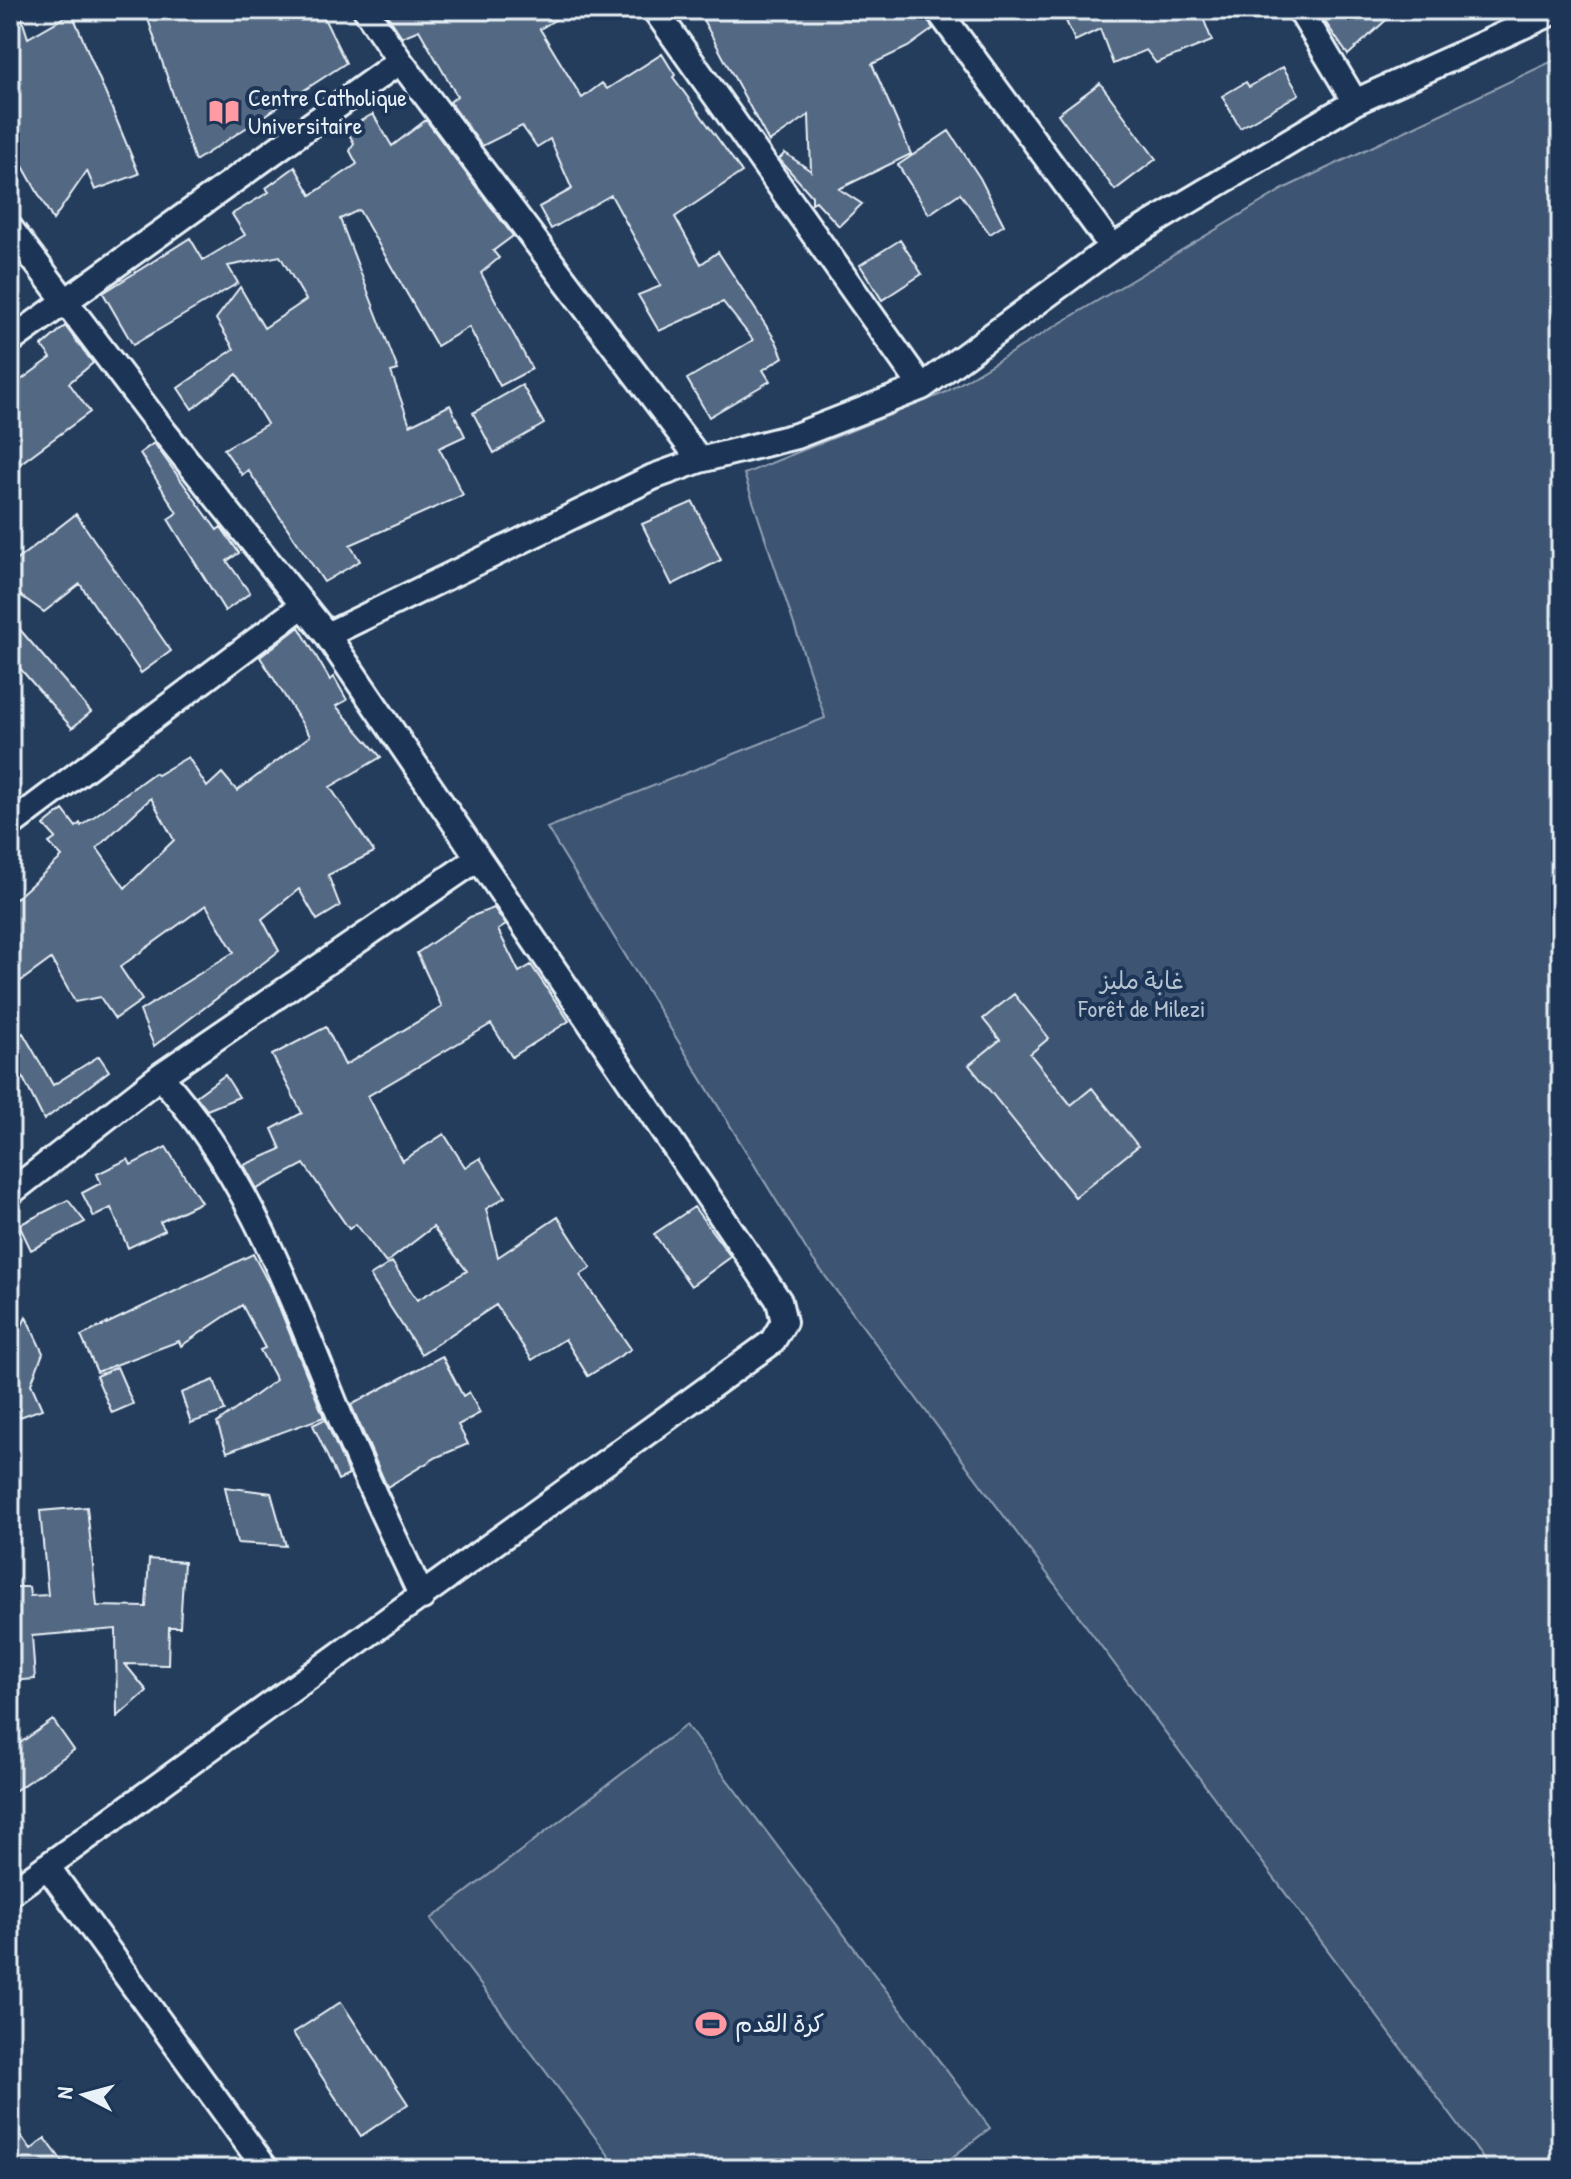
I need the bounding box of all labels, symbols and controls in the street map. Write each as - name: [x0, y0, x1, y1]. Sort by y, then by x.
- place label: Centre Catholique Universitaire: [248, 81, 407, 141]
- library icon: Centre Catholique Universitaire: [207, 95, 241, 129]
- park label: غابة مليز Forêt de Milezi: [1078, 964, 1205, 1024]
- sports icon: كرة القدم: [694, 2007, 728, 2041]
- place label: كرة القدم: [735, 2007, 824, 2042]
- north arrow: [44, 2055, 124, 2135]
- text: N: [49, 2085, 80, 2100]

